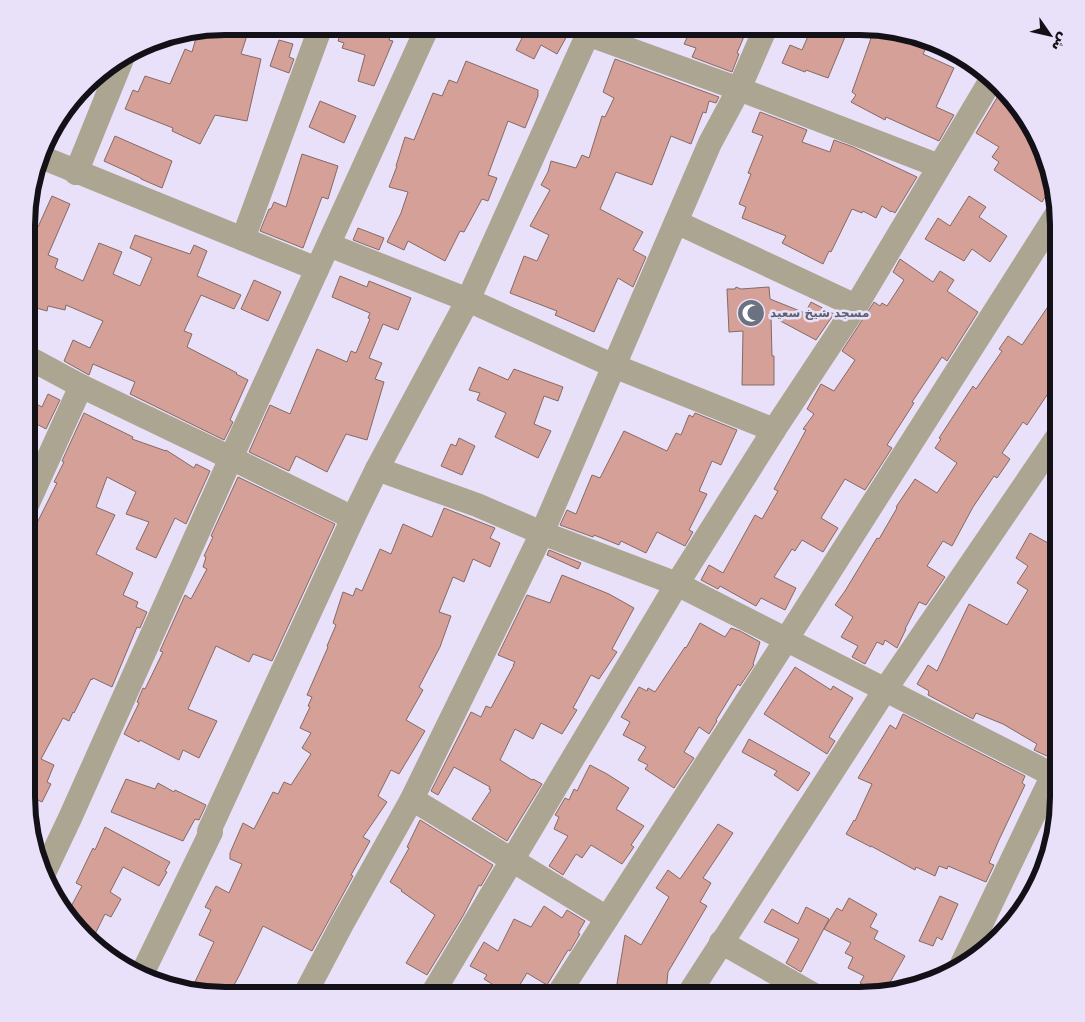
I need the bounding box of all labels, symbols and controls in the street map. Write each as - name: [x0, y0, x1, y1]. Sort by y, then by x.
- north arrow: [1025, 10, 1075, 60]
- text: ش: [1049, 30, 1073, 55]
- mosque icon: مسجد شيخ سعيد: [736, 298, 766, 328]
- place label: مسجد شيخ سعيد: [770, 306, 869, 320]

